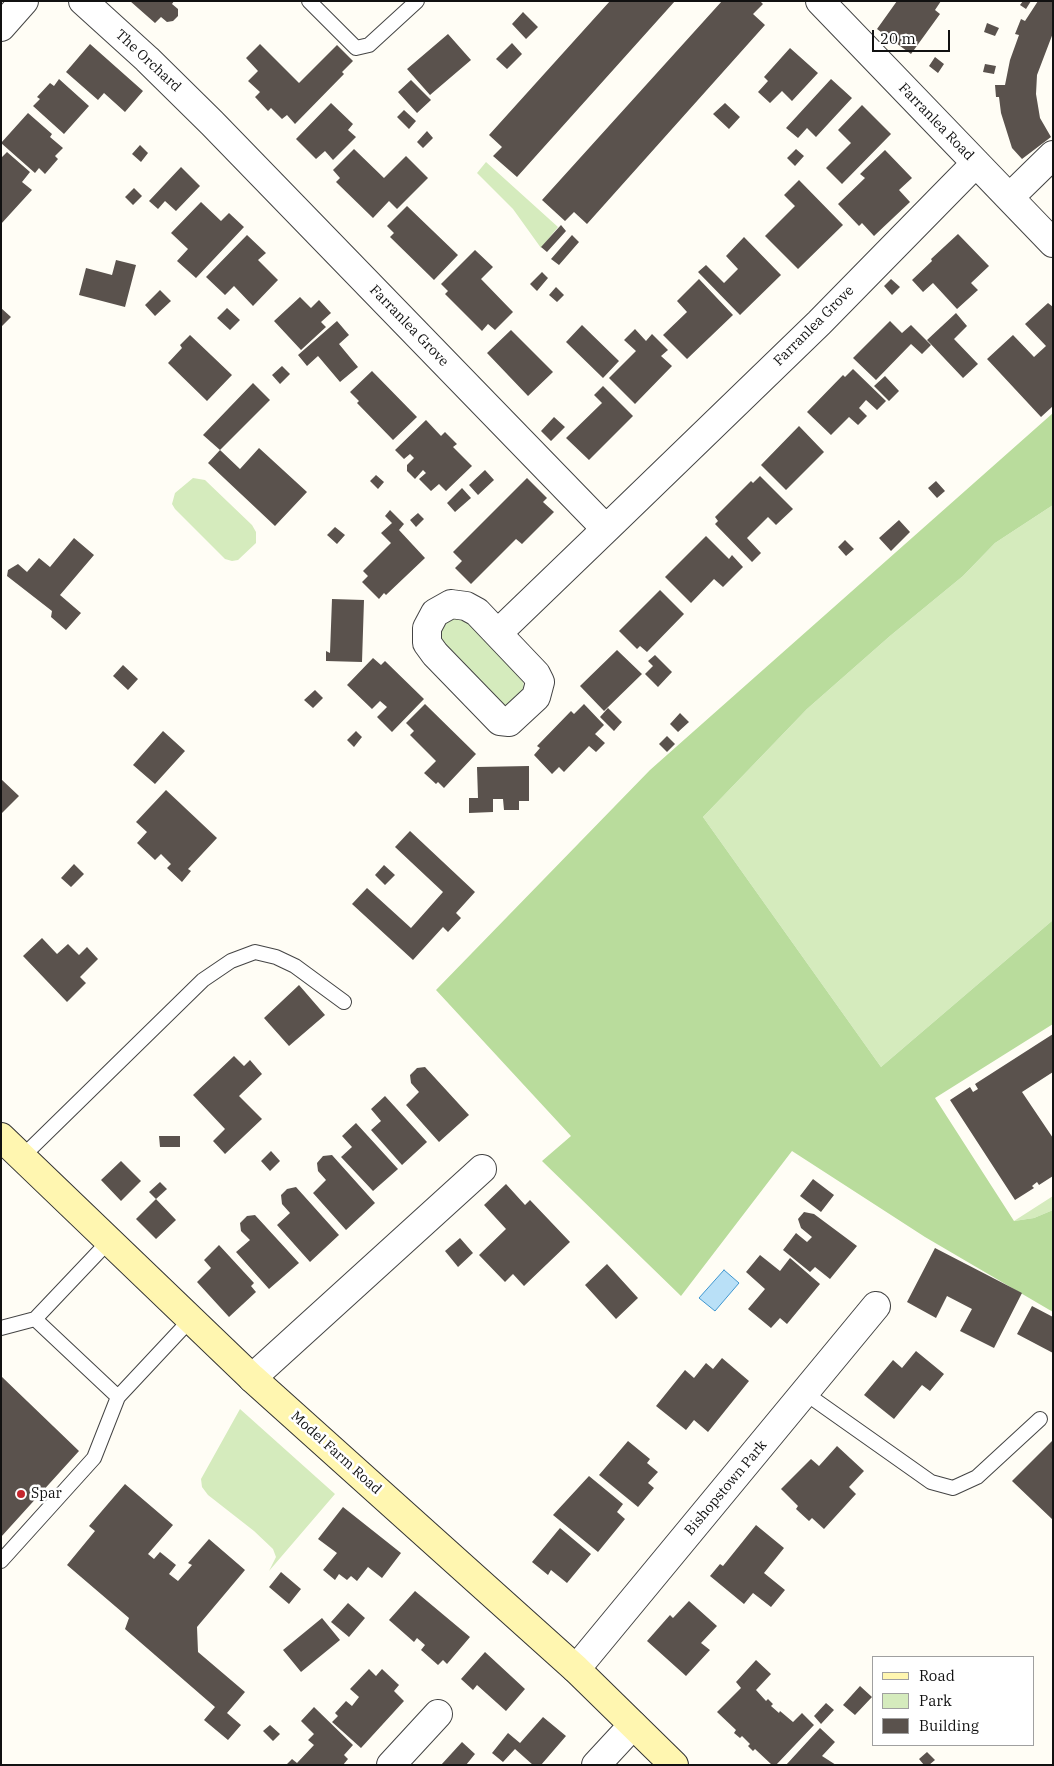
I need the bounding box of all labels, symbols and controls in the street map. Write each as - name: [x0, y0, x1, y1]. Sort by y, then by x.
- scale bar: [874, 20, 952, 52]
- street label: The Orchard: [112, 26, 184, 96]
- text: 20 m: [880, 29, 916, 48]
- street label: Farranlea Road: [895, 80, 977, 164]
- street label: Farranlea Grove: [366, 282, 452, 370]
- street label: Farranlea Grove: [770, 282, 858, 370]
- street label: Model Farm Road: [287, 1408, 385, 1498]
- street label: Bishopstown Park: [681, 1437, 771, 1539]
- place label: Spar: [31, 1486, 62, 1502]
- marker: Spar: [15, 1488, 27, 1500]
- legend: [872, 1656, 1034, 1746]
- text: Road: [919, 1666, 955, 1685]
- text: Park: [919, 1691, 952, 1710]
- text: Building: [919, 1716, 979, 1735]

